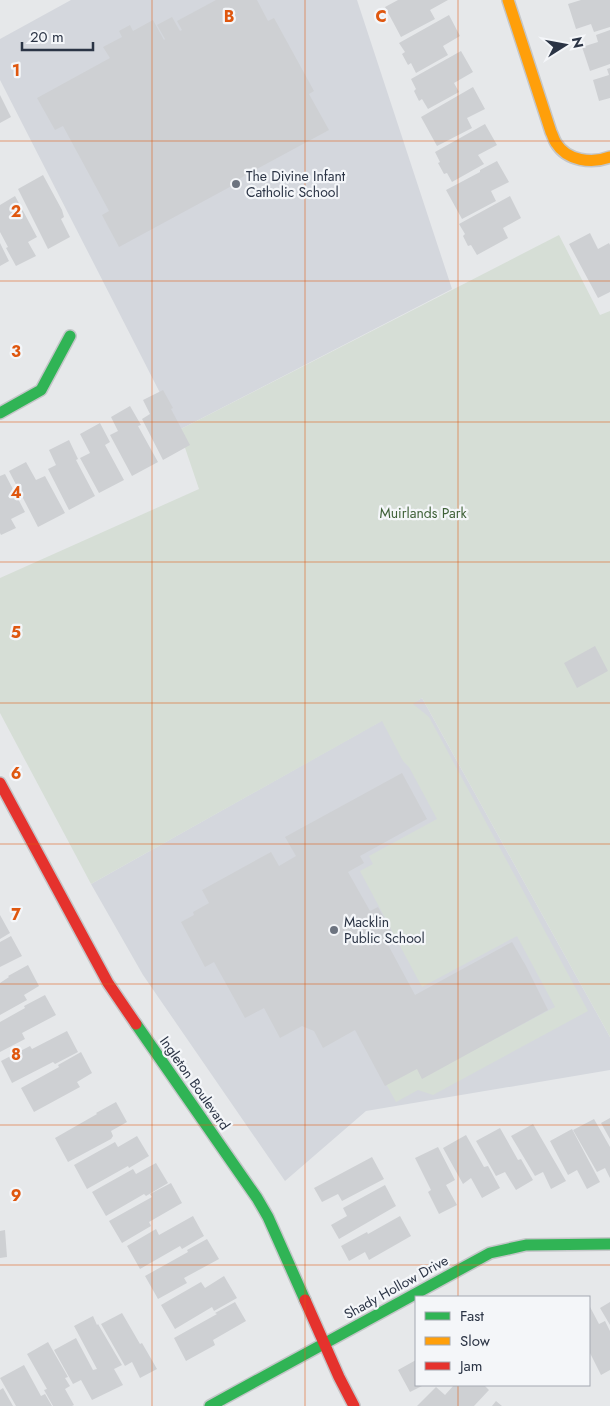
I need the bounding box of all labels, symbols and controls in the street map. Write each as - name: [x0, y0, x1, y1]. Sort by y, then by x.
- text: B: [224, 5, 234, 28]
- text: C: [375, 5, 387, 28]
- scale bar: [22, 20, 94, 52]
- north arrow: [540, 20, 590, 70]
- text: 20 m: [30, 26, 64, 48]
- text: N: [567, 35, 589, 50]
- text: 1: [12, 59, 20, 82]
- place label: The Divine Infant Catholic School: [246, 166, 346, 202]
- marker: The Divine Infant Catholic School: [230, 178, 242, 190]
- text: 2: [11, 200, 21, 223]
- text: 3: [11, 340, 21, 363]
- text: 4: [10, 481, 22, 504]
- park label: Muirlands Park: [379, 503, 467, 523]
- text: 5: [11, 621, 21, 644]
- text: 6: [11, 762, 21, 785]
- text: 7: [11, 903, 21, 926]
- place label: Macklin Public School: [344, 912, 425, 948]
- marker: Macklin Public School: [328, 924, 340, 936]
- street label: Ingleton Boulevard: [155, 1032, 235, 1134]
- text: 8: [11, 1043, 21, 1066]
- text: 9: [11, 1184, 21, 1207]
- street label: Shady Hollow Drive: [340, 1250, 452, 1324]
- legend: [415, 1296, 590, 1386]
- text: Fast: [460, 1305, 484, 1327]
- text: Slow: [460, 1330, 491, 1352]
- text: Jam: [458, 1355, 483, 1377]

